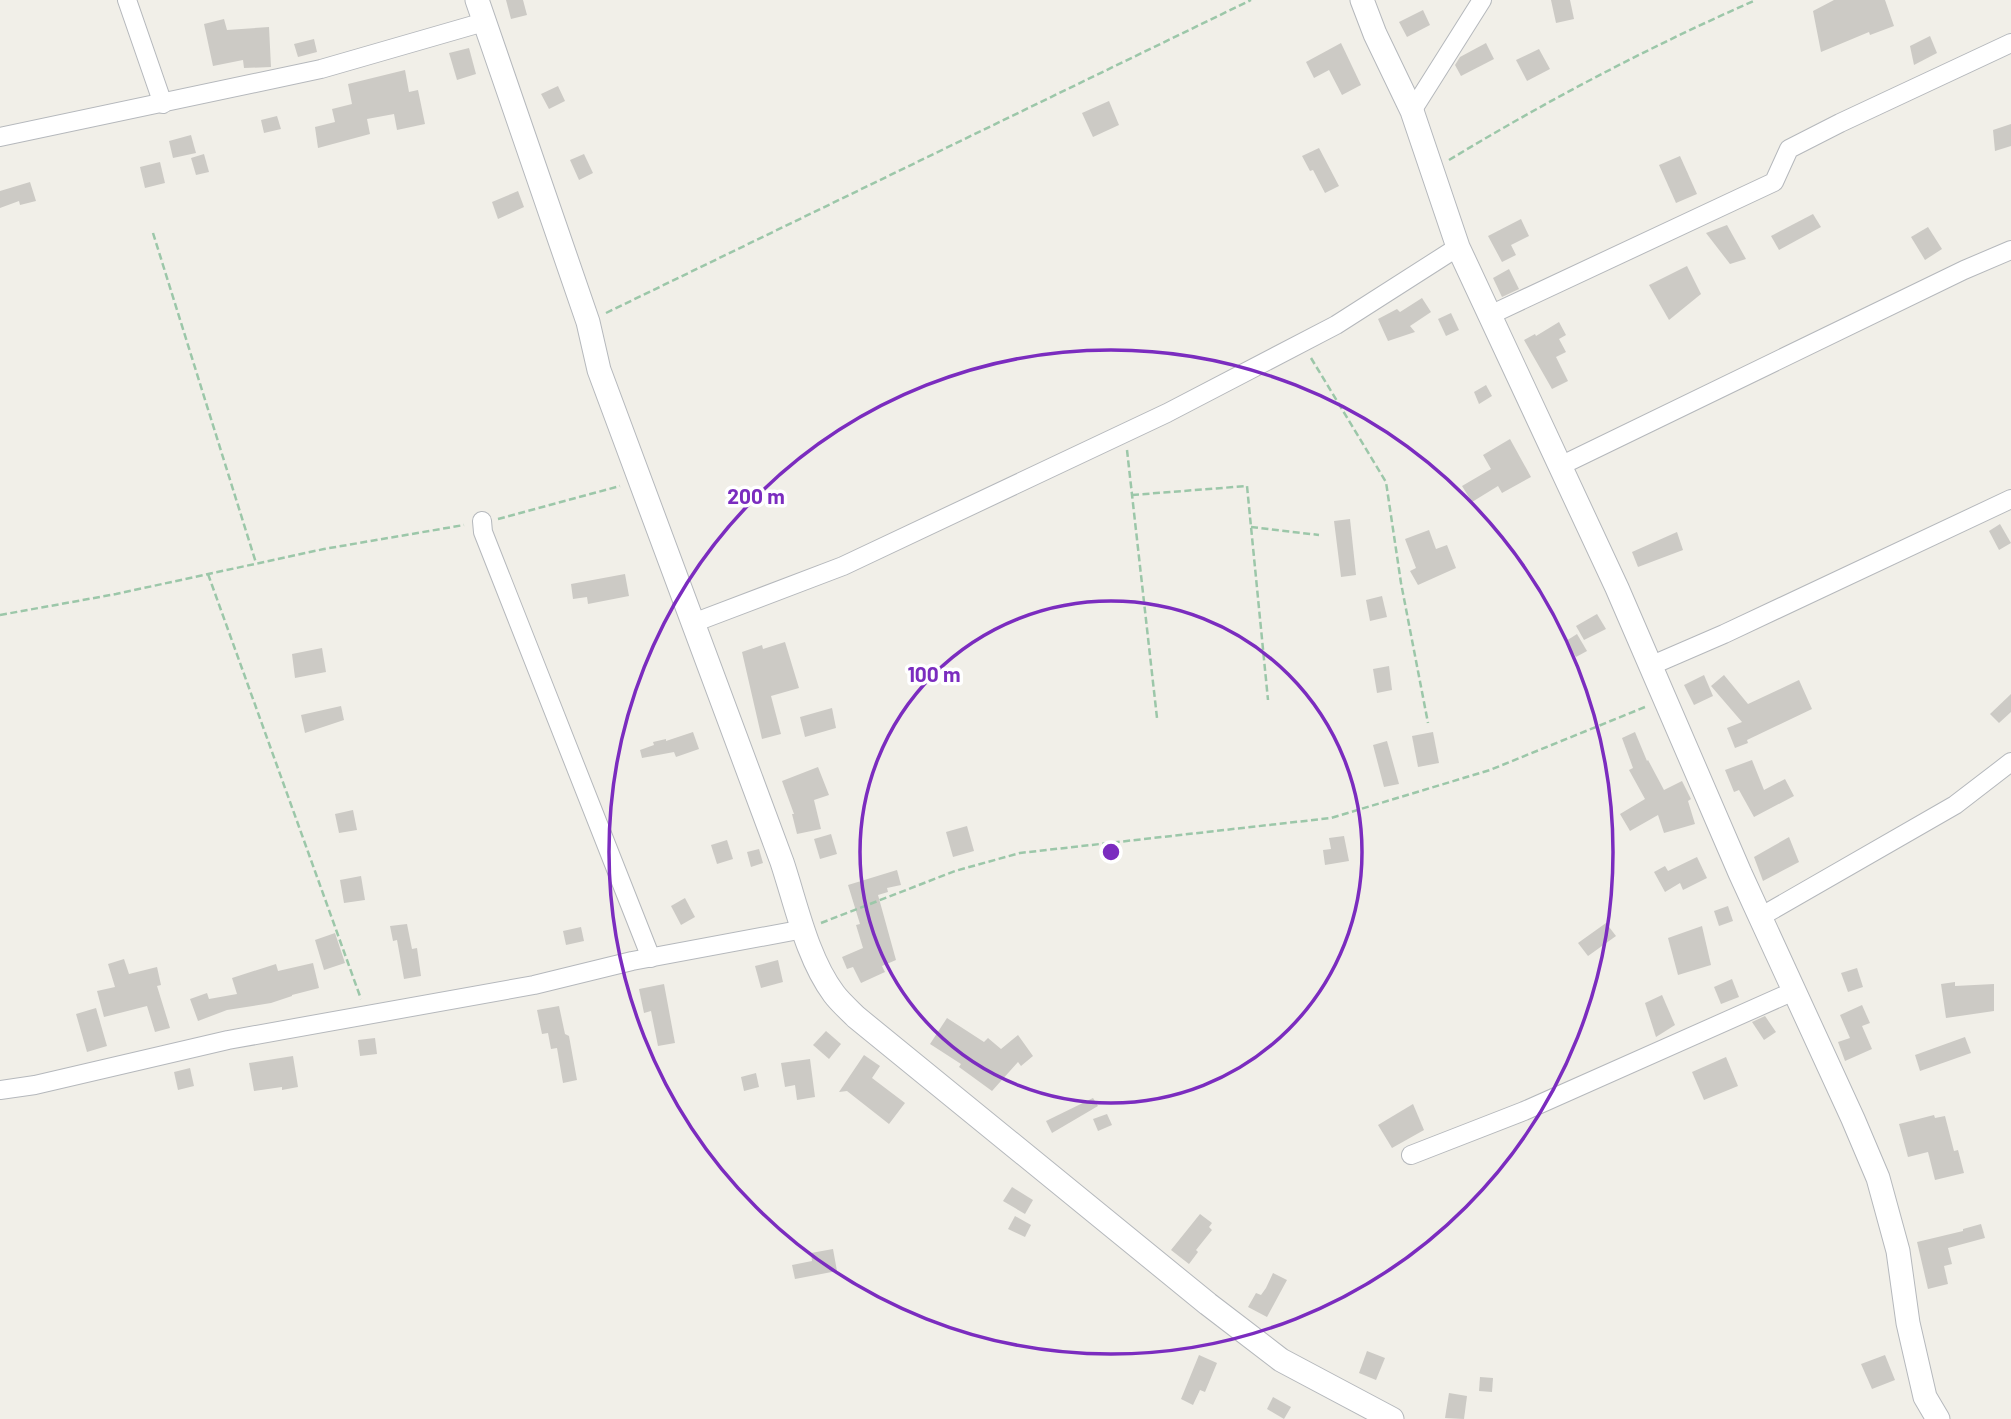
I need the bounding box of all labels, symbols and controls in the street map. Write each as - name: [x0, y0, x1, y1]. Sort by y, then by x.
- text: 200 m: [727, 483, 785, 508]
- text: 100 m: [907, 661, 961, 686]
- centre of rings: [1099, 840, 1123, 864]

